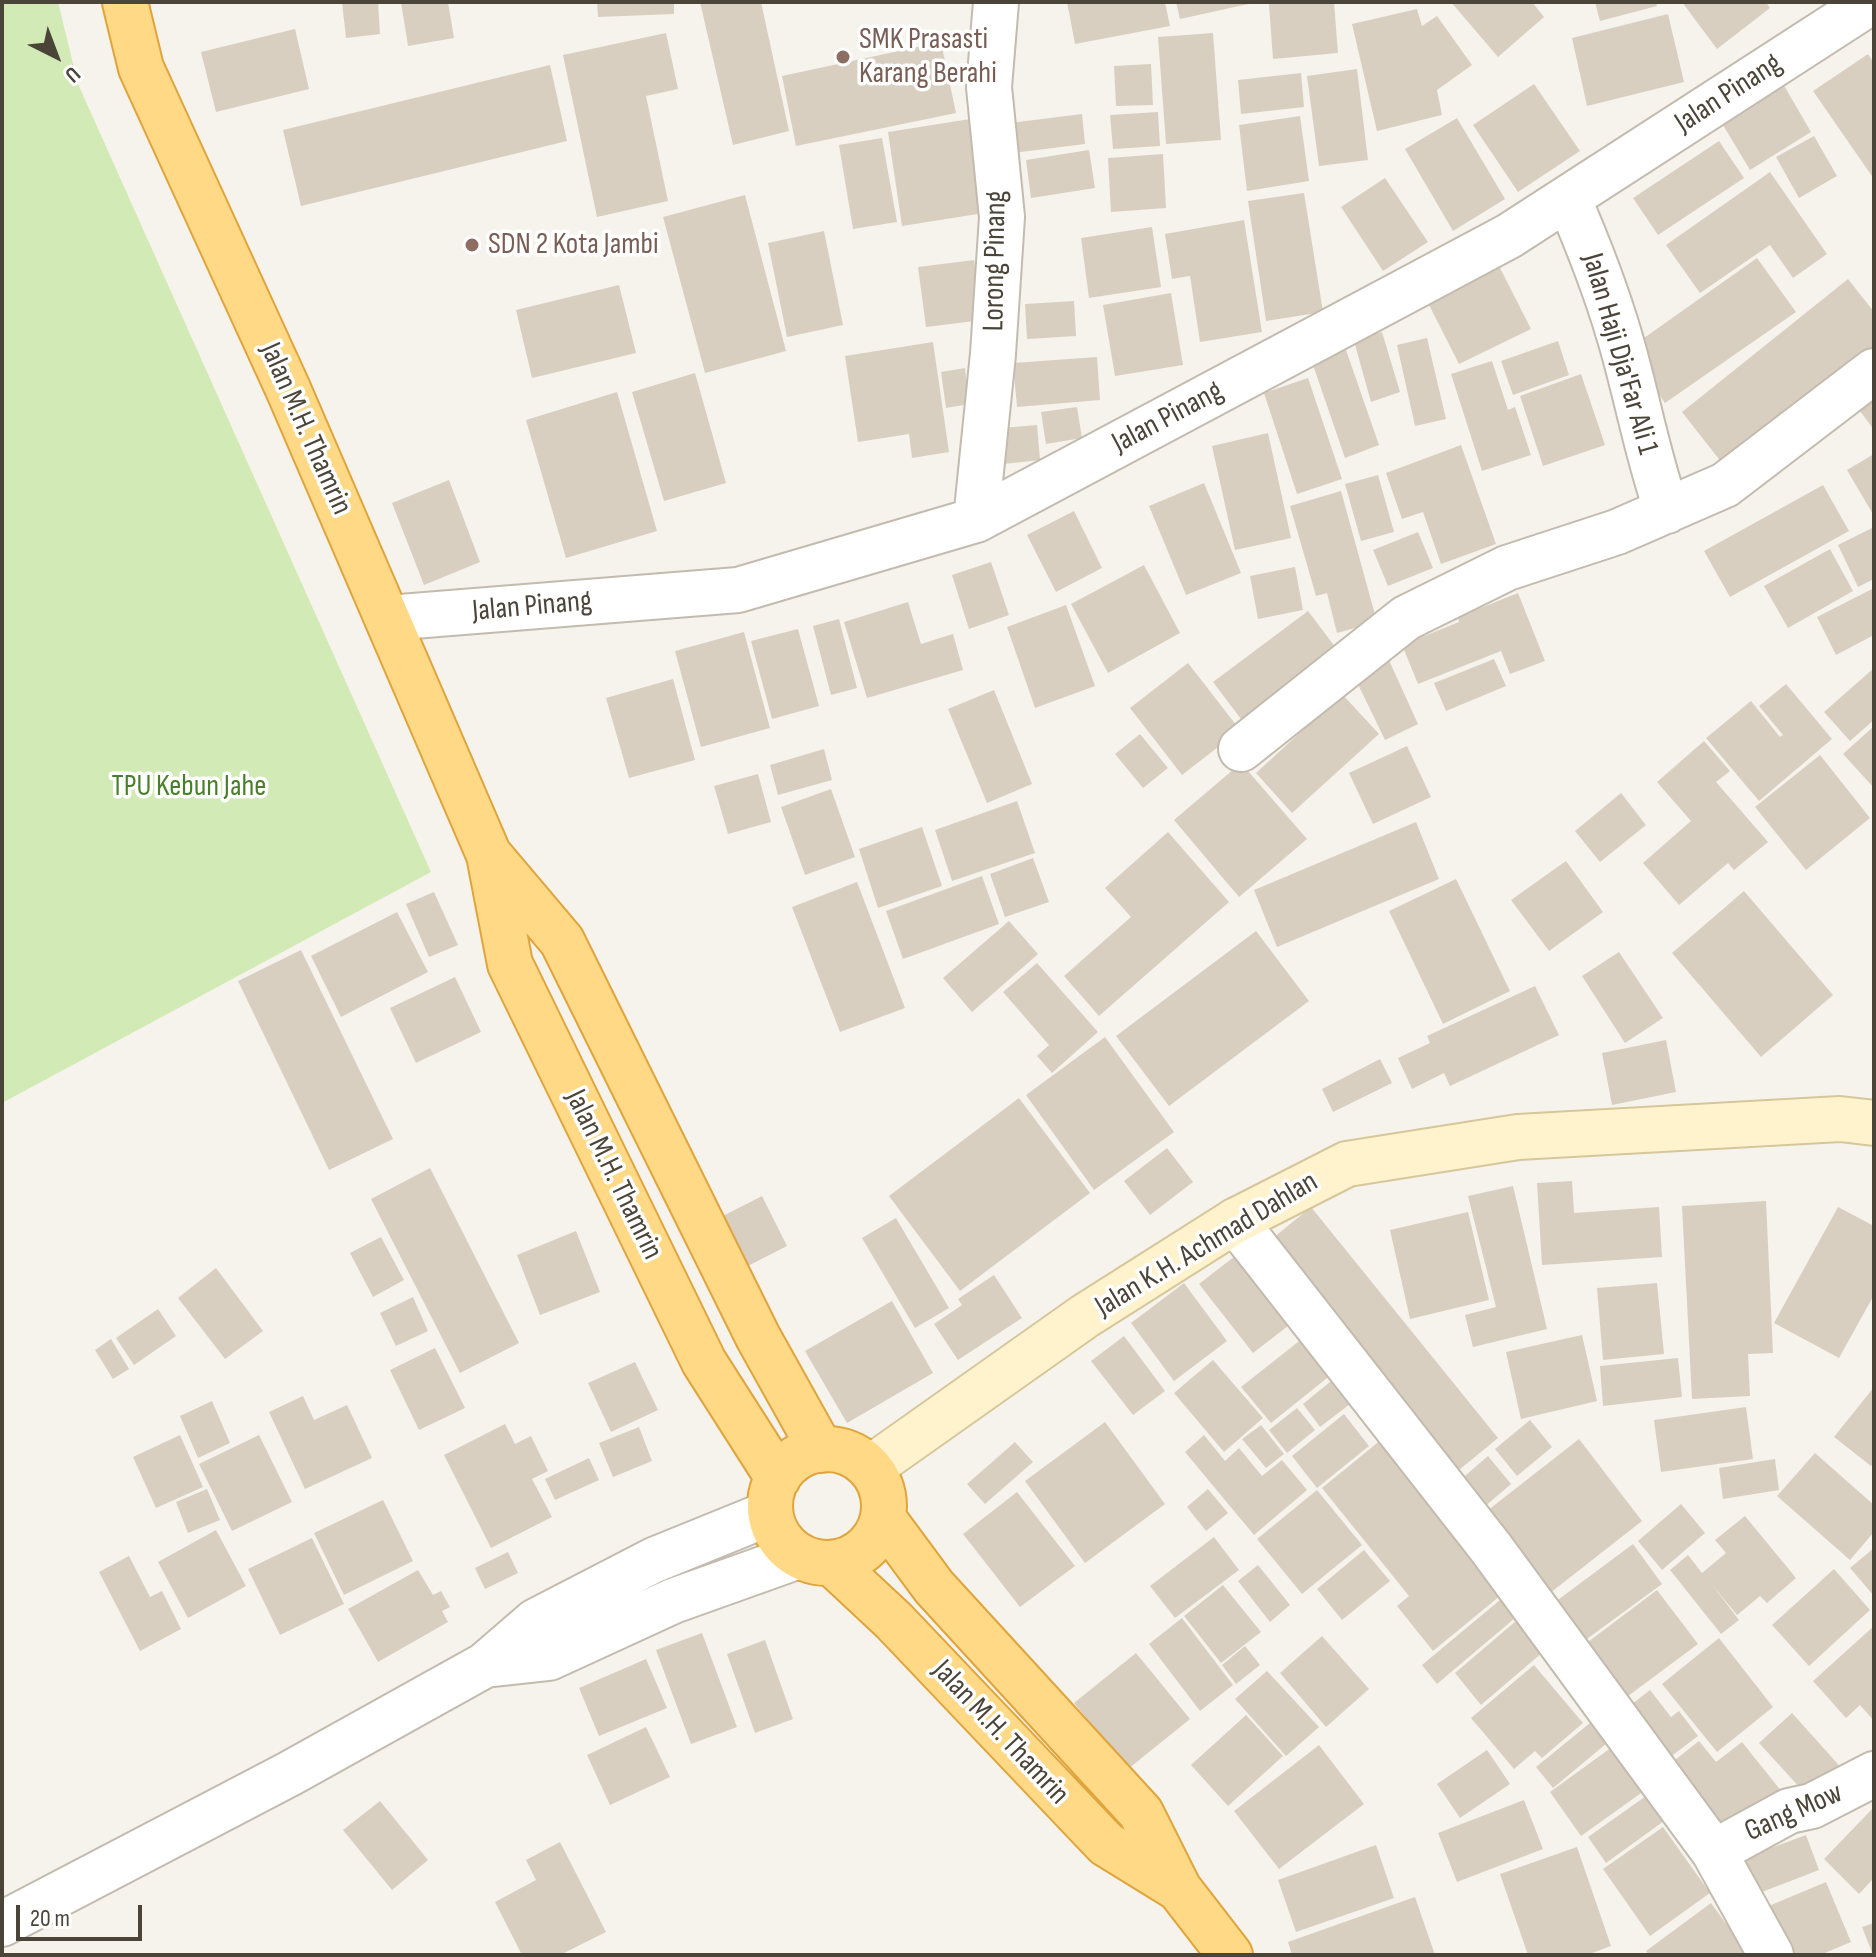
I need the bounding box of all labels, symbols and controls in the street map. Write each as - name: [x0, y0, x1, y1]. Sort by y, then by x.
- north arrow: [16, 16, 96, 96]
- place label: SMK Prasasti Karang Berahi: [859, 22, 997, 92]
- street label: Jalan Pinang: [1669, 46, 1789, 142]
- marker: SMK Prasasti Karang Berahi: [834, 48, 852, 66]
- text: U: [59, 60, 86, 88]
- street label: Lorong Pinang: [977, 190, 1015, 332]
- place label: SDN 2 Kota Jambi: [488, 227, 659, 263]
- marker: SDN 2 Kota Jambi: [463, 236, 481, 254]
- street label: Jalan Haji Dja'Far Ali 1: [1573, 249, 1665, 459]
- street label: Jalan M.H. Thamrin: [251, 338, 359, 520]
- street label: Jalan Pinang: [1107, 374, 1229, 462]
- street label: Jalan Pinang: [471, 584, 593, 630]
- park label: TPU Kebun Jahe: [112, 769, 266, 805]
- street label: Jalan M.H. Thamrin: [556, 1084, 670, 1266]
- street label: Jalan K.H. Achmad Dahlan: [1089, 1164, 1325, 1326]
- street label: Jalan M.H. Thamrin: [924, 1653, 1076, 1813]
- street label: Gang Mow: [1740, 1776, 1848, 1850]
- scale bar: [20, 1889, 146, 1939]
- text: 20 m: [30, 1904, 70, 1933]

